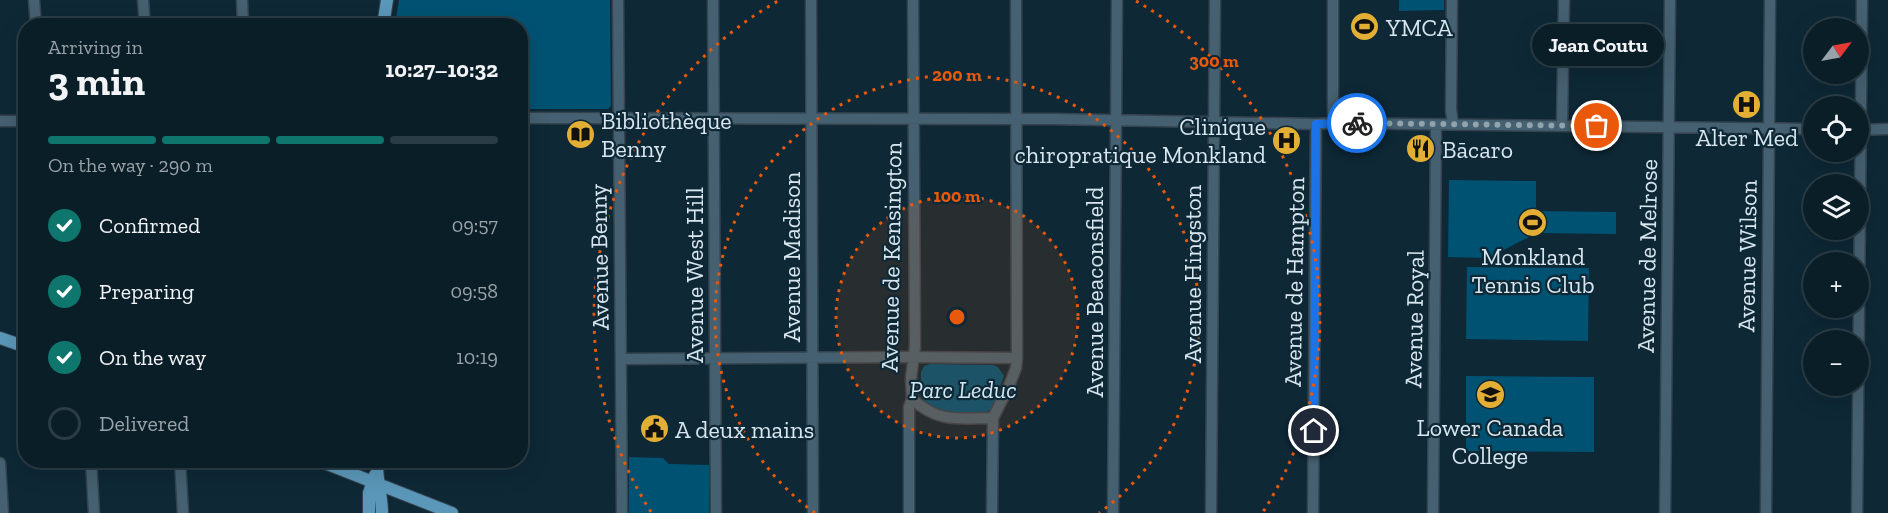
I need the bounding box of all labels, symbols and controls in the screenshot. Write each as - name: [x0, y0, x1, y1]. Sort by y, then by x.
- sports icon: YMCA: [1349, 11, 1381, 43]
- place label: YMCA: [1385, 13, 1453, 42]
- north arrow: [1803, 18, 1869, 84]
- map controls: [1803, 18, 1869, 396]
- callout: Jean Coutu: [1531, 24, 1663, 66]
- text: Jean Coutu: [1548, 33, 1648, 57]
- text: Arriving in: [48, 35, 143, 59]
- text: 300 m: [1189, 50, 1239, 72]
- text: 10:27–10:32: [385, 56, 498, 83]
- text: 3 min: [48, 58, 145, 105]
- text: 200 m: [932, 64, 982, 86]
- hospital icon: Alter Med: [1731, 88, 1763, 120]
- courier: [1327, 93, 1387, 153]
- button: locate: [1803, 96, 1869, 162]
- pin: [1571, 100, 1622, 151]
- place label: Bibliothèque Benny: [601, 106, 732, 163]
- icon: bike: [1341, 107, 1374, 140]
- icon: bag: [1580, 109, 1613, 142]
- place label: Clinique chiropratique Monkland: [1015, 112, 1266, 169]
- library icon: Bibliothèque Benny: [564, 118, 596, 150]
- place label: Alter Med: [1696, 123, 1798, 152]
- hospital icon: Clinique chiropratique Monkland: [1271, 124, 1303, 156]
- restaurant icon: Bācaro: [1405, 133, 1437, 165]
- place label: Bācaro: [1442, 135, 1513, 164]
- street label: Avenue de Kensington: [874, 141, 908, 372]
- text: On the way · 290 m: [48, 153, 213, 177]
- street label: Avenue de Melrose: [1631, 159, 1663, 353]
- street label: Avenue Madison: [777, 172, 806, 342]
- button: layers: [1803, 174, 1869, 240]
- street label: Avenue de Hampton: [1278, 177, 1310, 387]
- street label: Avenue Wilson: [1731, 179, 1763, 332]
- street label: Avenue Benny: [583, 183, 615, 330]
- street label: Avenue Hingston: [1178, 184, 1207, 363]
- text: 100 m: [933, 185, 981, 207]
- street label: Avenue Beaconsfield: [1080, 186, 1109, 398]
- street label: Avenue West Hill: [680, 187, 709, 363]
- sports icon: Monkland Tennis Club: [1517, 207, 1549, 239]
- icon: check: [48, 209, 81, 242]
- text: Confirmed: [99, 212, 200, 239]
- text: 09:57: [452, 213, 498, 237]
- place label: Monkland Tennis Club: [1472, 242, 1594, 299]
- street label: Avenue Royal: [1398, 250, 1430, 388]
- button: +: [1803, 252, 1869, 318]
- icon: check: [48, 275, 81, 308]
- text: Preparing: [99, 278, 194, 305]
- text: 09:58: [450, 279, 498, 303]
- centre of rings: [947, 307, 967, 327]
- button: −: [1803, 330, 1869, 396]
- icon: check: [48, 341, 81, 374]
- text: On the way: [99, 344, 206, 371]
- text: 10:19: [456, 345, 498, 369]
- park label: Parc Leduc: [909, 375, 1017, 404]
- school or university icon: Lower Canada College: [1474, 378, 1506, 410]
- pin: [1288, 405, 1339, 456]
- text: Delivered: [99, 410, 189, 437]
- public building icon: A deux mains: [638, 413, 670, 445]
- place label: Lower Canada College: [1417, 413, 1564, 470]
- icon: home: [1297, 414, 1330, 447]
- place label: A deux mains: [675, 415, 814, 444]

